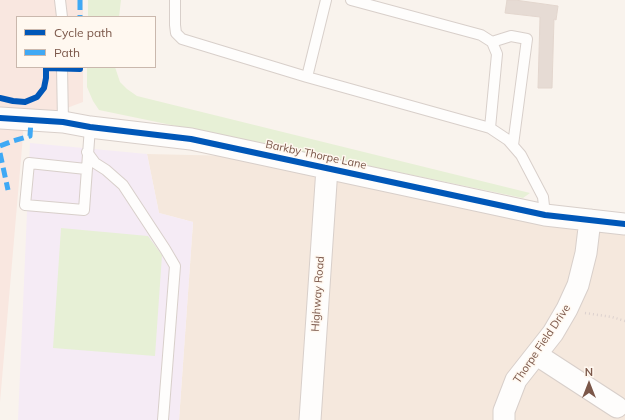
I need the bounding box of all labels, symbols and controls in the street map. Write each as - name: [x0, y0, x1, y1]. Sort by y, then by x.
- legend: [16, 16, 156, 68]
- text: Cycle path: [54, 25, 112, 40]
- text: Path: [54, 45, 80, 60]
- street label: Barkby Thorpe Lane: [264, 138, 368, 172]
- street label: Highway Road: [309, 256, 327, 332]
- street label: Thorpe Field Drive: [511, 302, 573, 386]
- north arrow: [569, 364, 609, 404]
- text: N: [585, 365, 593, 379]

